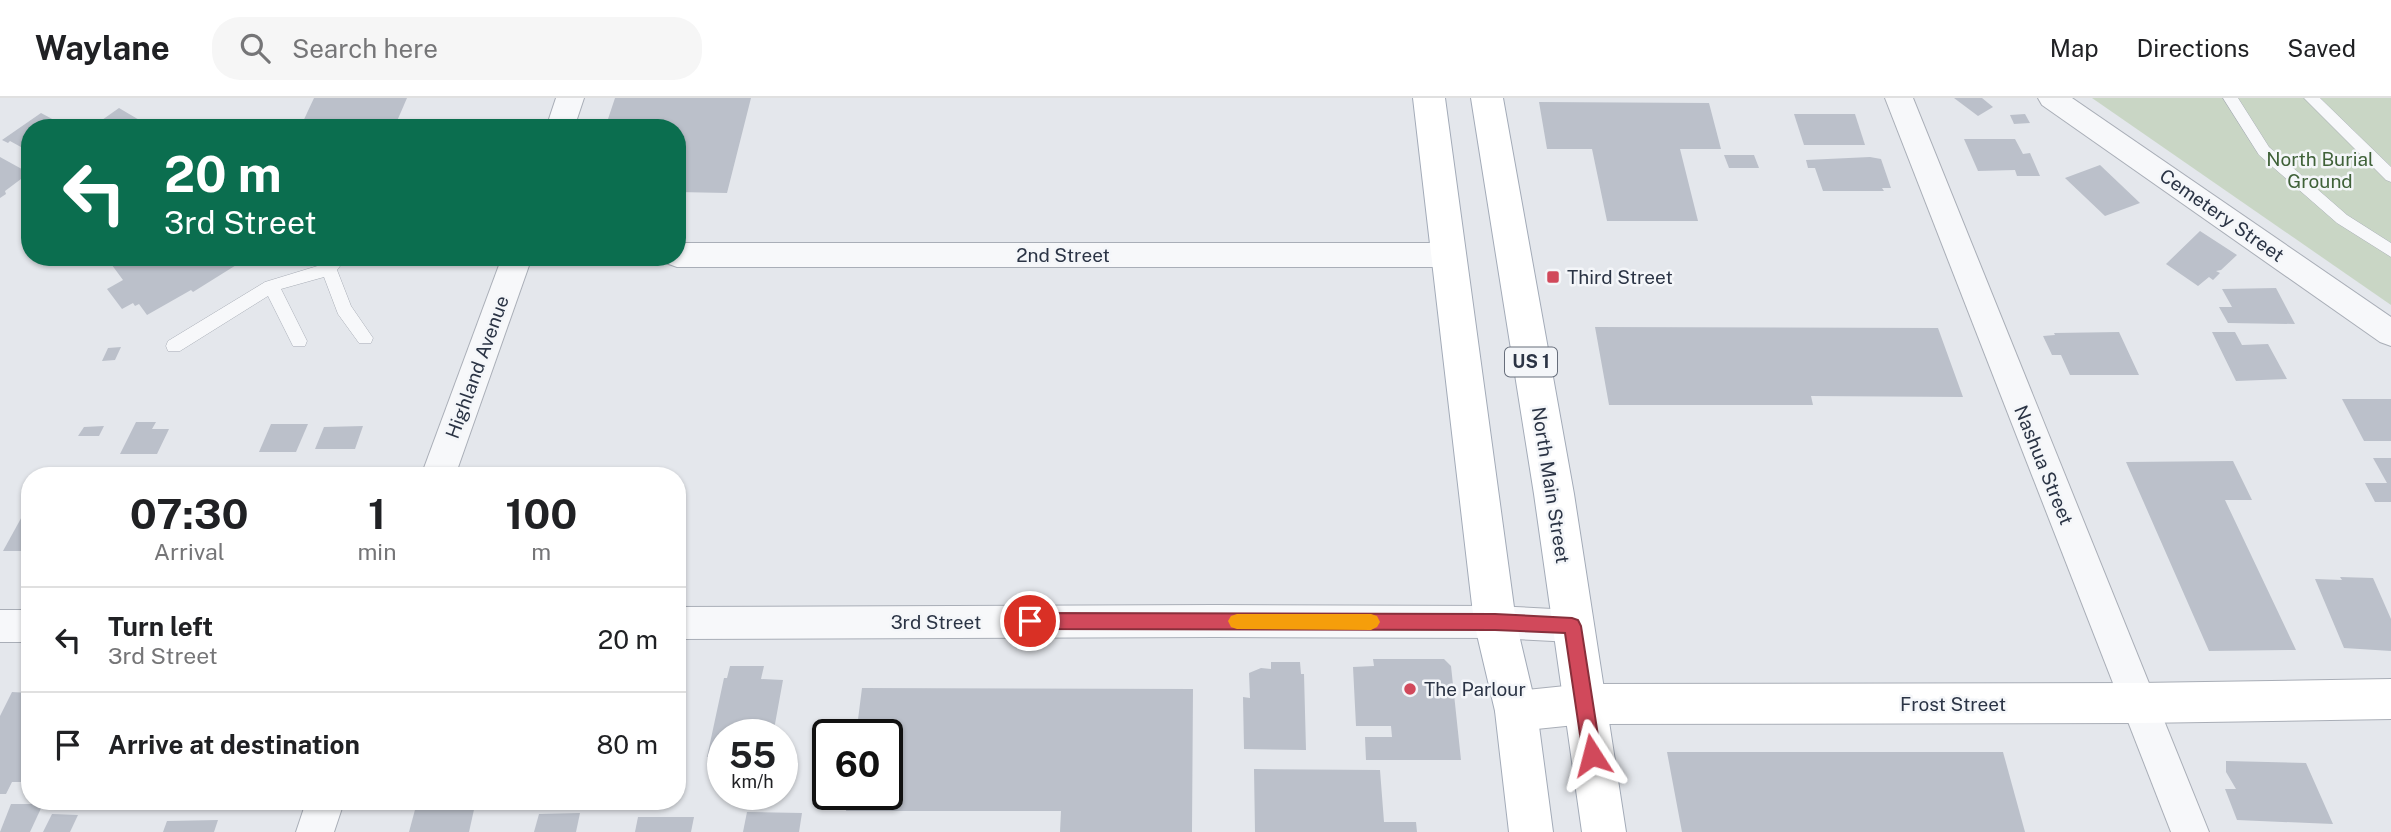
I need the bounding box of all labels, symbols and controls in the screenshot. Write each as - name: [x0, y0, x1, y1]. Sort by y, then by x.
- search box: [212, 17, 702, 80]
- text: Waylane: [35, 29, 170, 67]
- icon: search: [236, 29, 274, 67]
- text: Search here: [292, 33, 438, 64]
- text: Map: [2050, 34, 2099, 62]
- text: Directions: [2137, 34, 2249, 62]
- text: Saved: [2287, 34, 2356, 62]
- text: 20 m: [164, 145, 282, 203]
- icon: left: [49, 147, 140, 238]
- park label: North Burial Ground: [2266, 148, 2374, 192]
- street label: Cemetery Street: [2156, 164, 2288, 266]
- text: 3rd Street: [164, 204, 317, 241]
- street label: 2nd Street: [1016, 244, 1110, 266]
- place label: Third Street: [1567, 266, 1673, 288]
- marker: Third Street: [1545, 269, 1561, 285]
- street label: Highland Avenue: [441, 293, 513, 441]
- road number: US 1: [1505, 348, 1557, 376]
- street label: Nashua Street: [2010, 402, 2078, 528]
- street label: North Main Street: [1528, 405, 1574, 565]
- text: 07:30: [130, 489, 249, 538]
- text: 1: [368, 489, 386, 538]
- text: 100: [505, 489, 577, 538]
- text: Arrival: [154, 538, 225, 565]
- text: min: [357, 538, 396, 565]
- text: m: [531, 538, 551, 565]
- pin: [1000, 591, 1060, 651]
- icon: arrive: [1011, 602, 1049, 640]
- text: Turn left: [108, 611, 213, 642]
- street label: 3rd Street: [891, 611, 981, 633]
- icon: left: [49, 621, 87, 659]
- text: 20 m: [598, 624, 658, 655]
- text: 3rd Street: [108, 642, 218, 669]
- place label: The Parlour: [1424, 678, 1526, 700]
- marker: The Parlour: [1402, 681, 1418, 697]
- street label: Frost Street: [1900, 693, 2006, 715]
- position arrow: [1555, 718, 1629, 792]
- speed limit sign: 60: [812, 719, 903, 810]
- icon: arrive: [49, 726, 87, 764]
- text: Arrive at destination: [108, 729, 360, 760]
- text: 80 m: [597, 729, 658, 760]
- text: 55: [729, 735, 776, 776]
- text: km/h: [731, 771, 774, 792]

